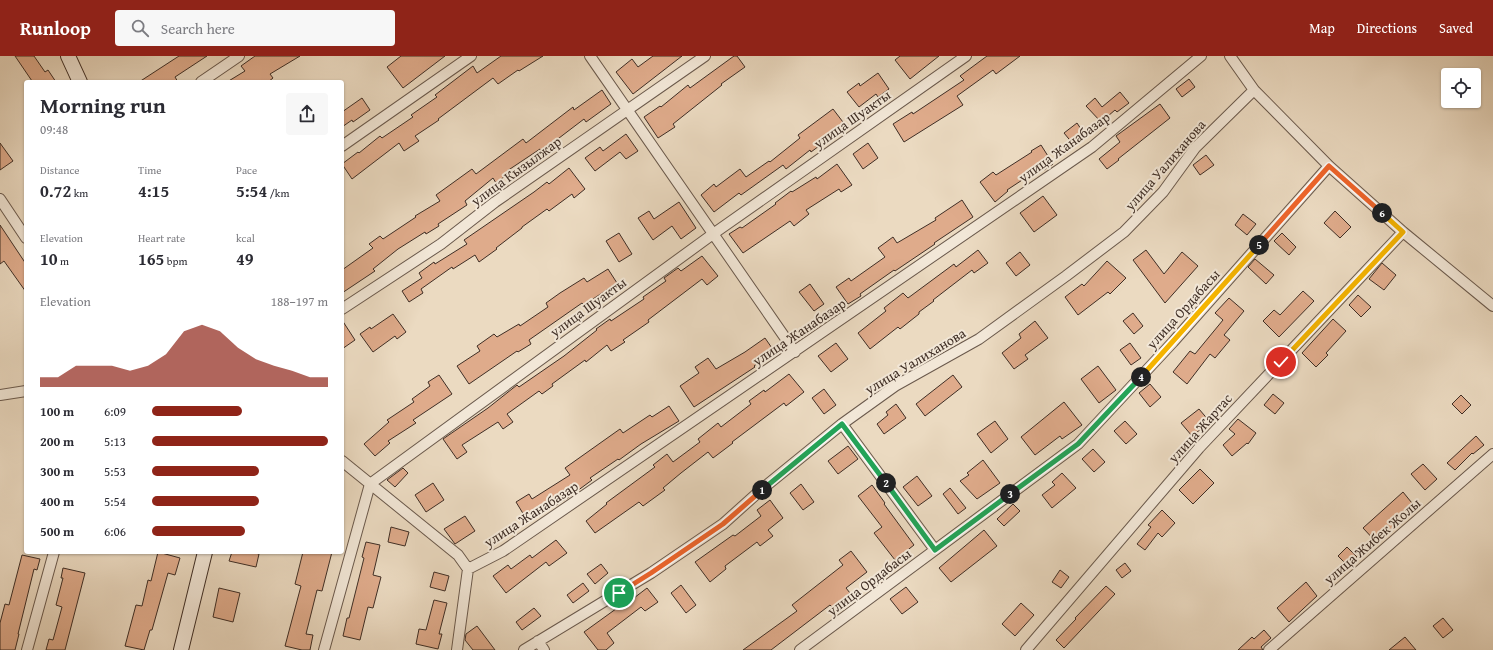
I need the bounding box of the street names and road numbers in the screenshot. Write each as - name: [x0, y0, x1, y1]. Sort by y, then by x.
- street label: улица Шуакты: [808, 85, 895, 154]
- street label: улица Жанабазар: [1013, 107, 1114, 188]
- street label: улица Уалиханова: [1119, 115, 1210, 216]
- street label: улица Кызылжар: [466, 131, 566, 211]
- street label: улица Ордабасы: [1141, 265, 1224, 354]
- street label: улица Шуакты: [545, 272, 631, 342]
- street label: улица Жанабазар: [747, 293, 850, 371]
- street label: улица Уалиханова: [860, 323, 970, 400]
- street label: улица Жартас: [1163, 389, 1237, 468]
- street label: улица Жанабазар: [479, 476, 582, 553]
- street label: улица Жибек Жолы: [1318, 493, 1425, 590]
- street label: улица Ордабасы: [822, 543, 916, 621]

